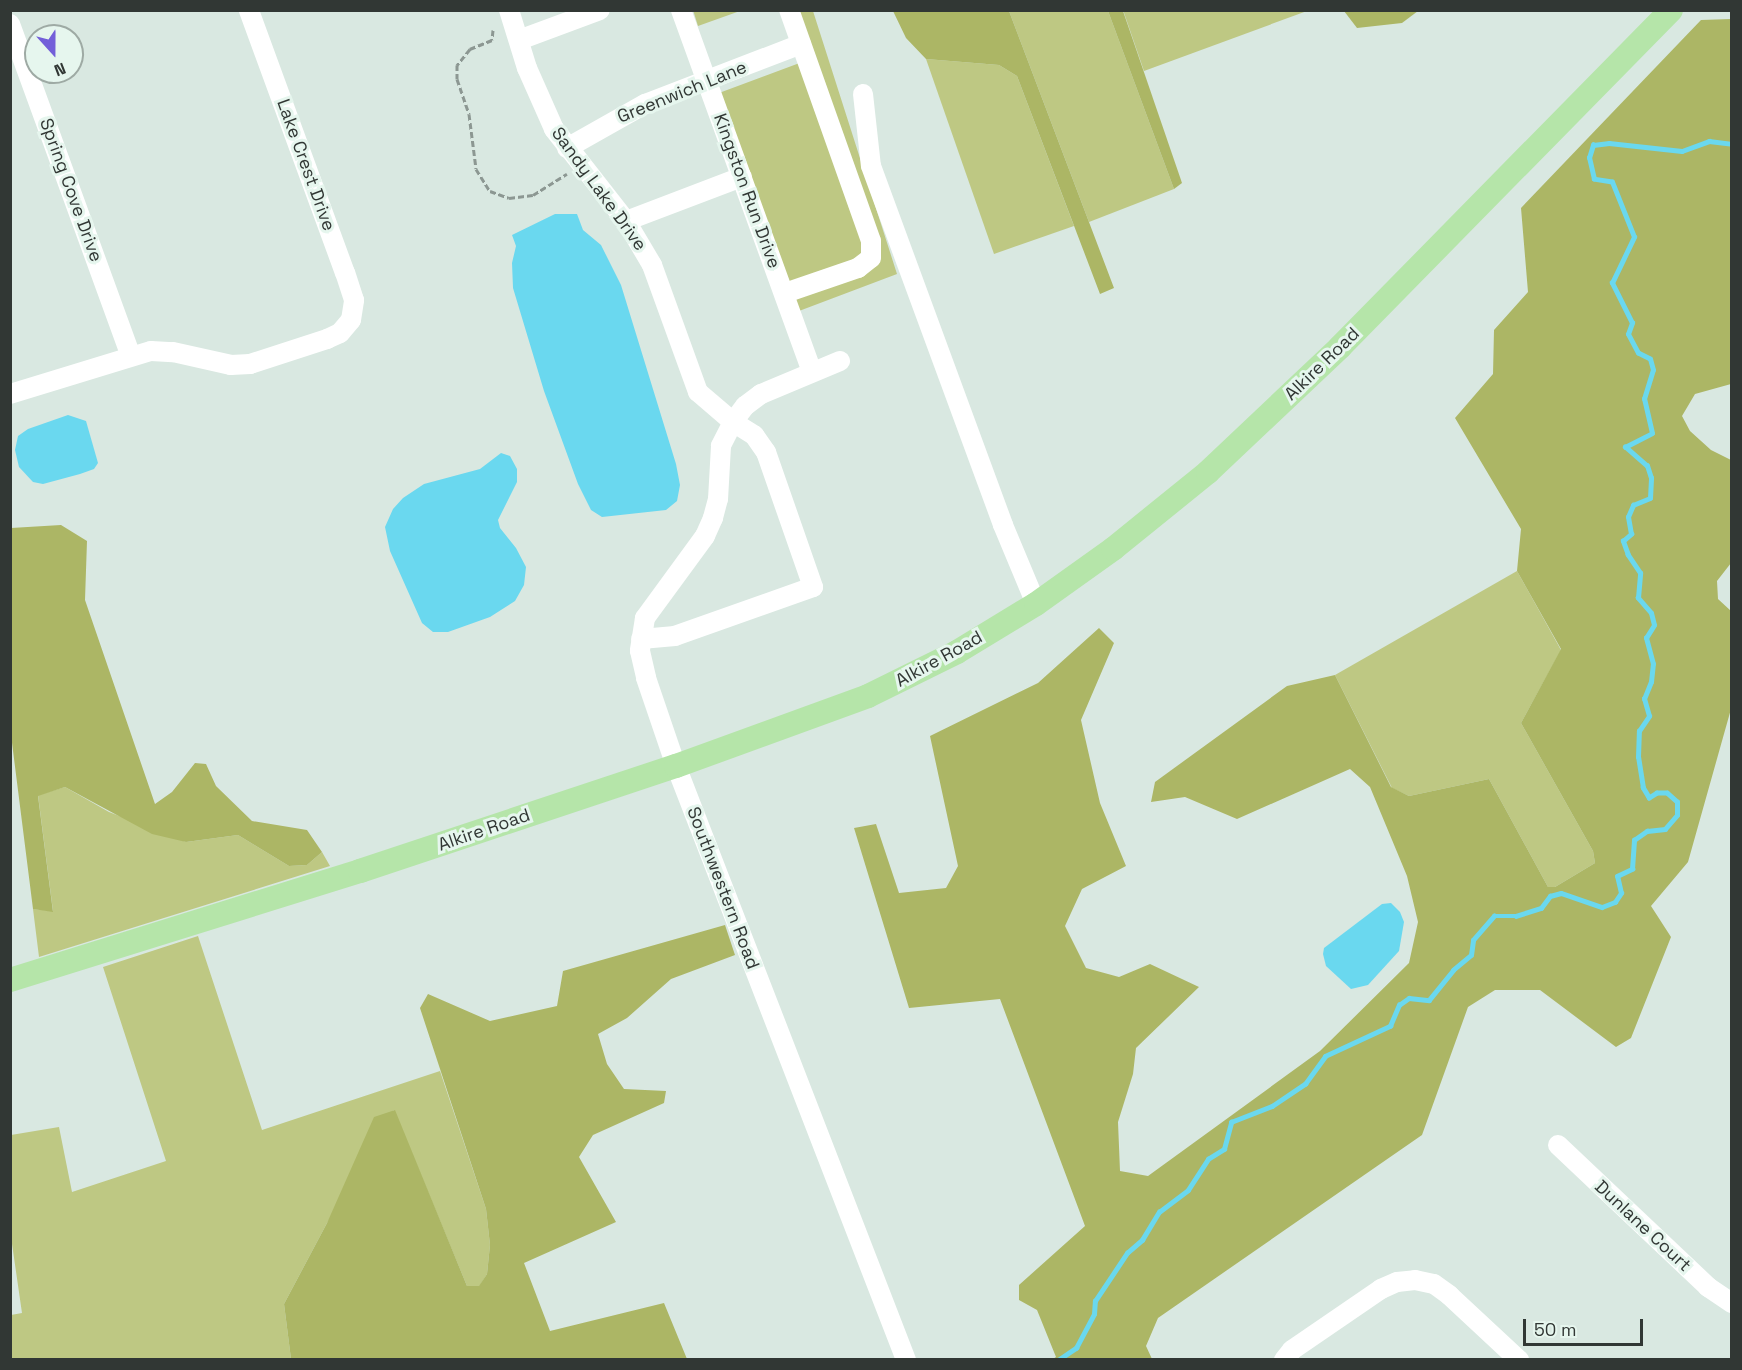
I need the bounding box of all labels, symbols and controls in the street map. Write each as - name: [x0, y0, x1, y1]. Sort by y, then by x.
- north arrow: [24, 24, 84, 84]
- street label: Greenwich Lane: [614, 56, 750, 128]
- text: N: [51, 58, 69, 81]
- street label: Lake Crest Drive: [272, 96, 340, 234]
- street label: Kingston Run Drive: [709, 111, 785, 271]
- street label: Spring Cove Drive: [35, 115, 107, 265]
- street label: Sandy Lake Drive: [547, 123, 651, 255]
- street label: Alkire Road: [1280, 323, 1364, 405]
- street label: Alkire Road: [892, 626, 986, 692]
- street label: Alkire Road: [435, 804, 533, 856]
- street label: Southwestern Road: [682, 804, 764, 972]
- street label: Dunlane Court: [1590, 1176, 1696, 1276]
- scale bar: [1526, 1307, 1646, 1345]
- text: 50 m: [1534, 1318, 1576, 1341]

